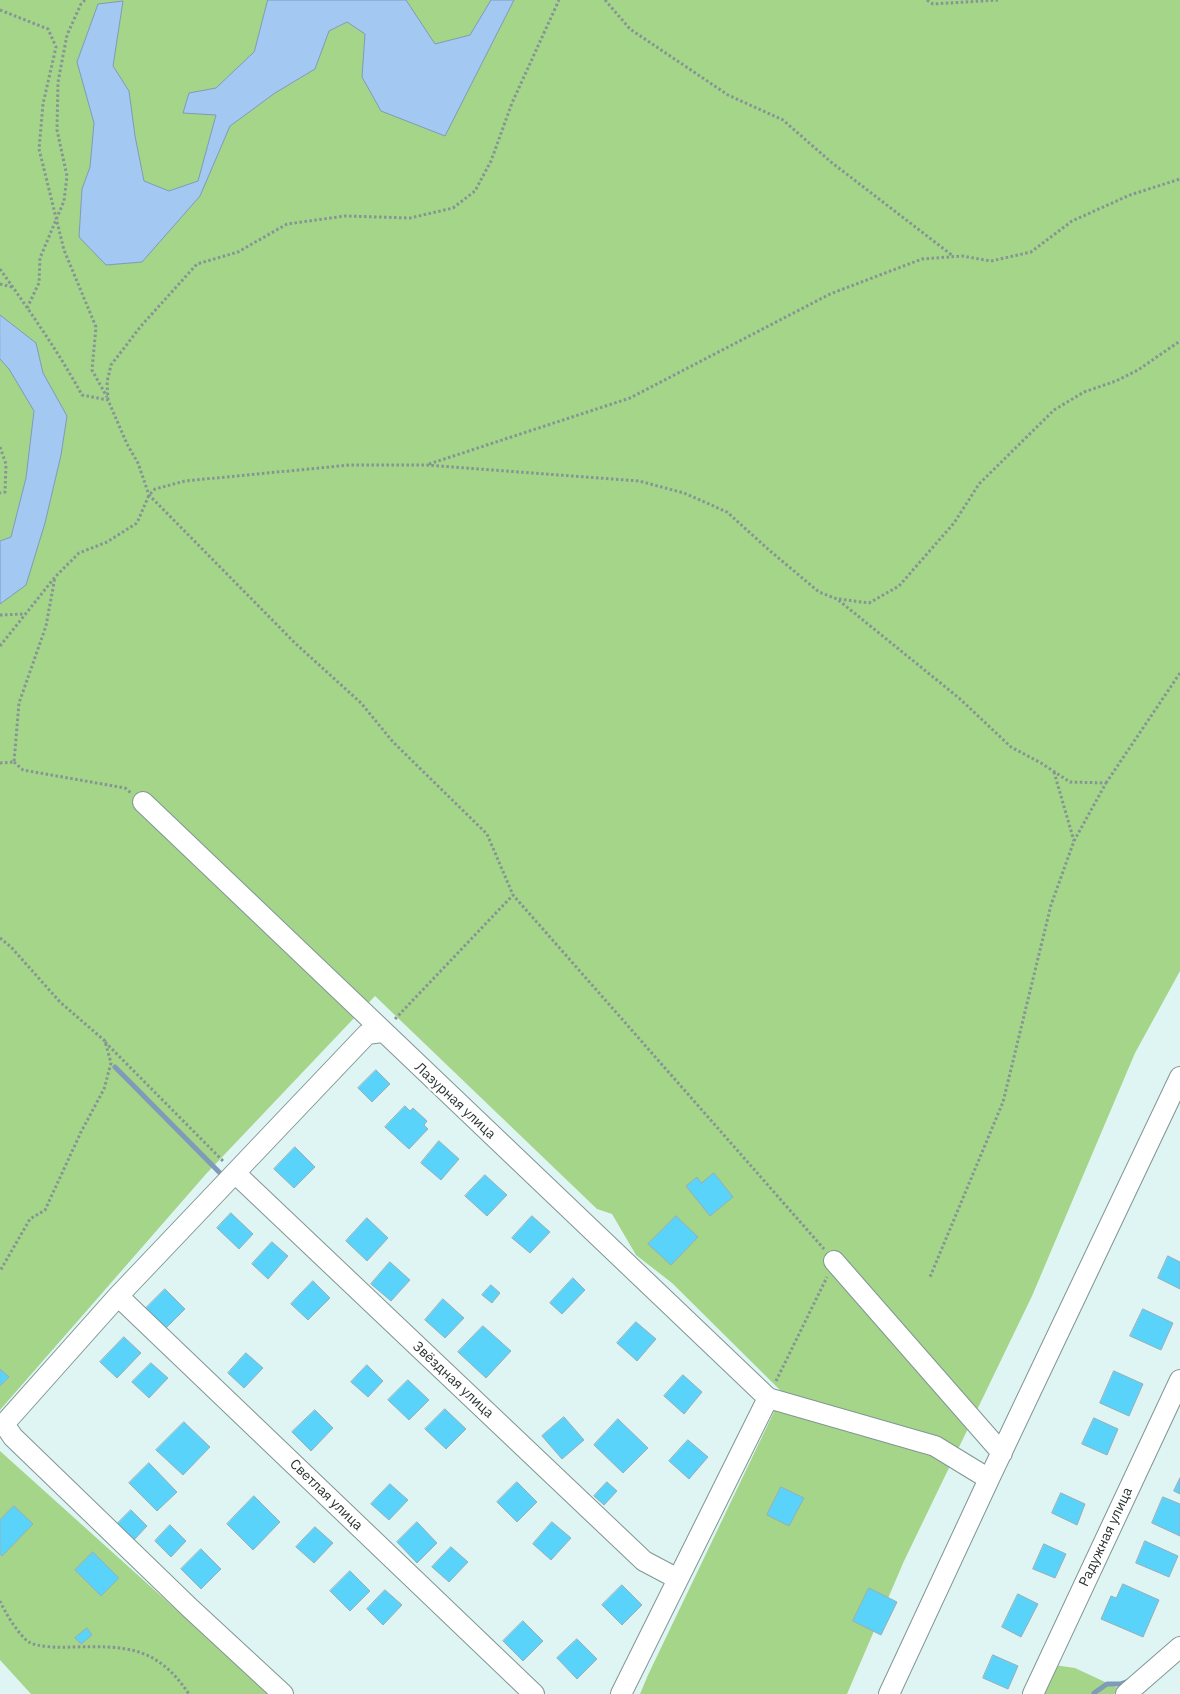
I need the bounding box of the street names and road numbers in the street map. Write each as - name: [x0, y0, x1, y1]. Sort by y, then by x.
- street label: Лазурная улица: [411, 1059, 499, 1143]
- street label: Звёздная улица: [409, 1338, 497, 1422]
- street label: Светлая улица: [286, 1456, 366, 1534]
- street label: Радужная улица: [1076, 1485, 1136, 1589]

